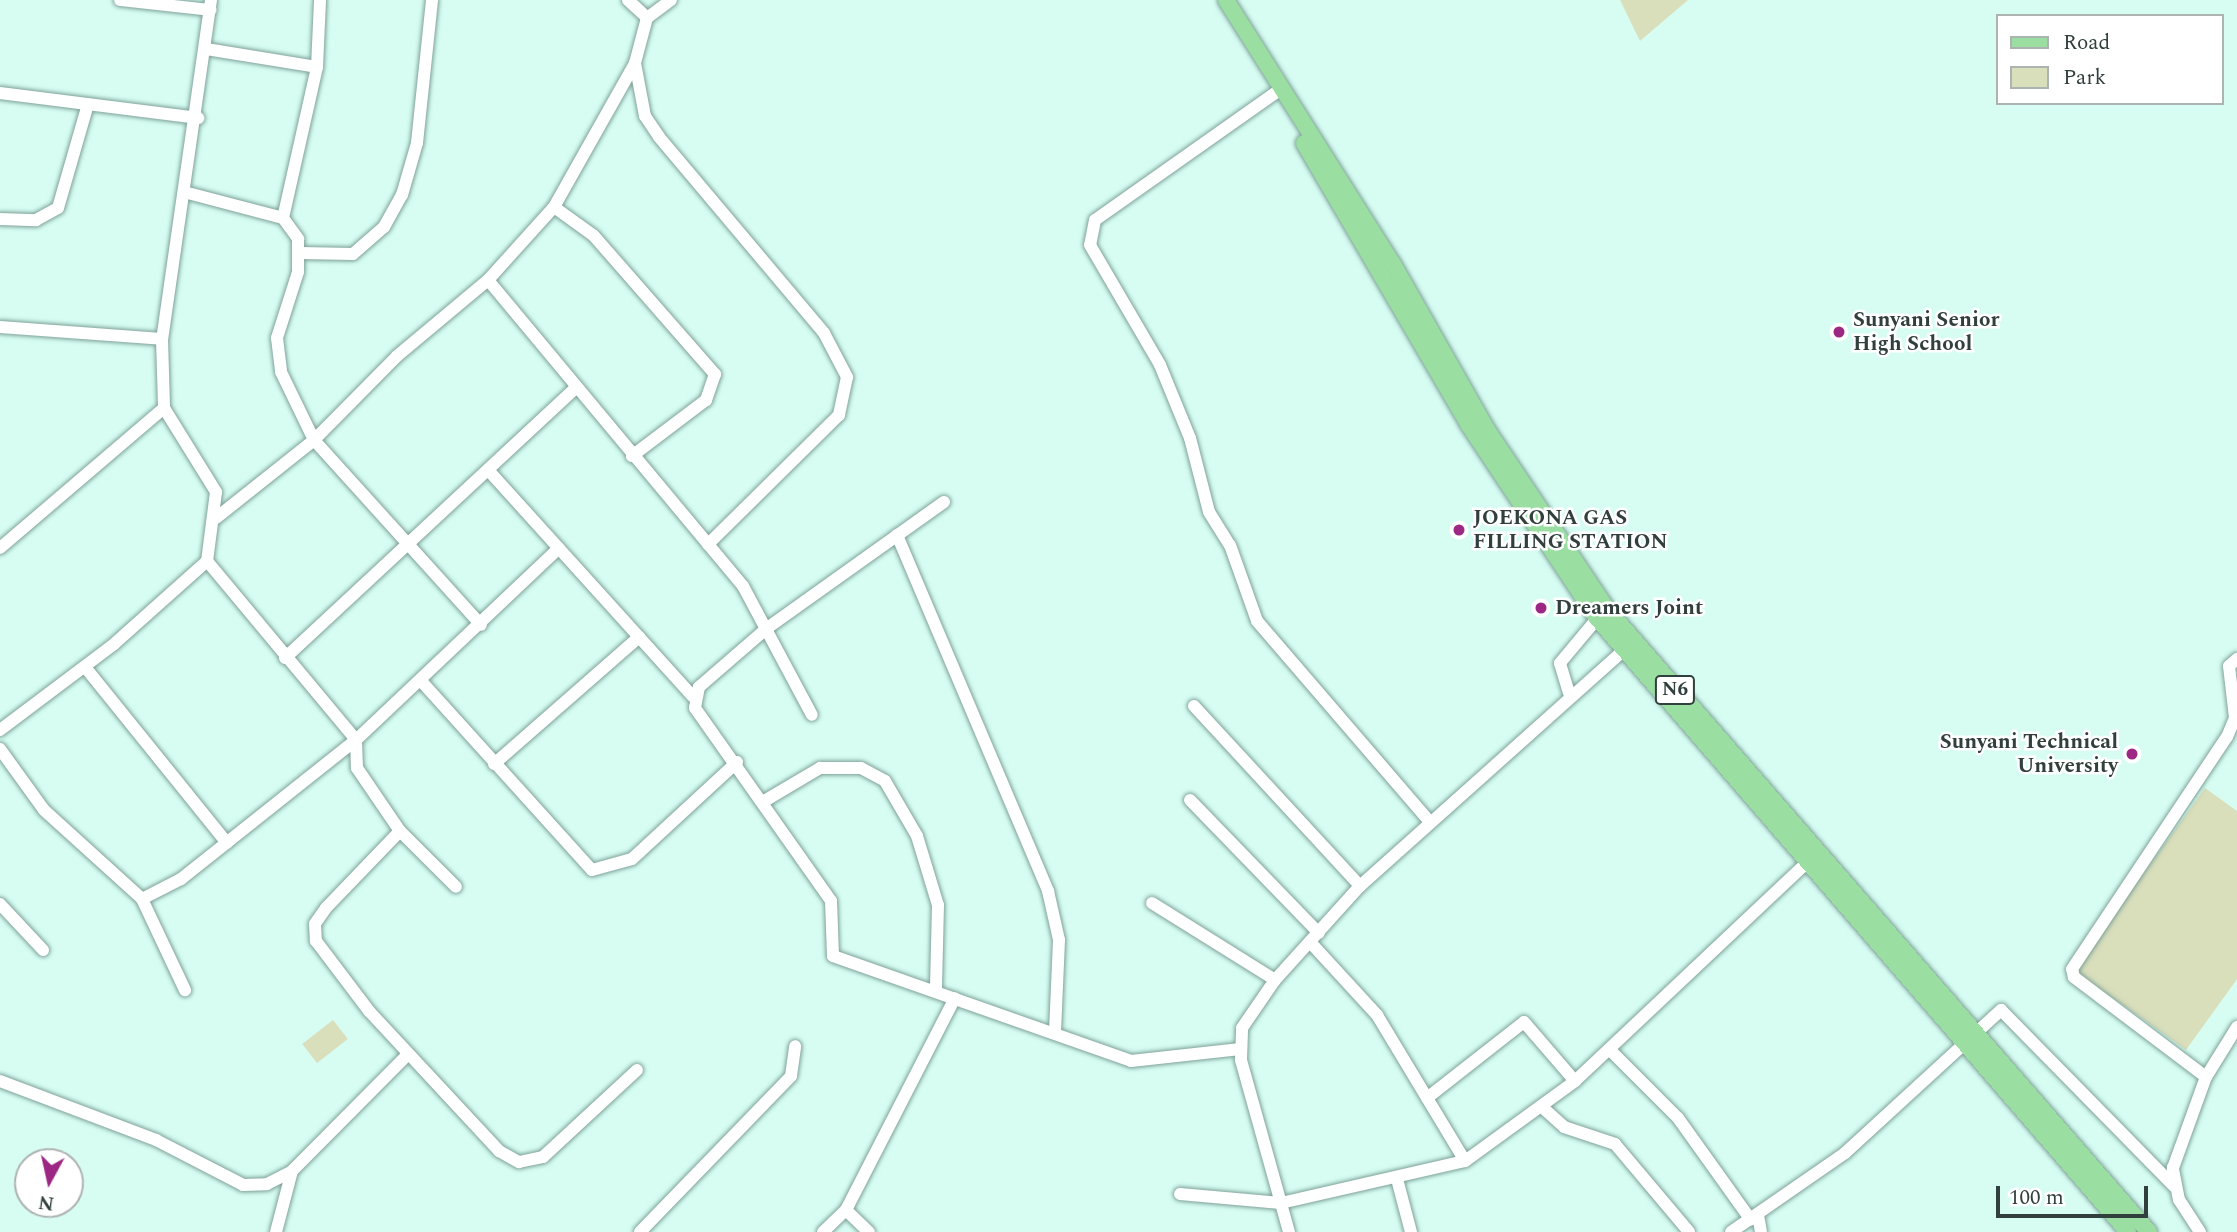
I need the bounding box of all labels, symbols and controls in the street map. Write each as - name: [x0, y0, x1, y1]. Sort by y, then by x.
- legend: [1996, 14, 2223, 105]
- text: Road: [2063, 27, 2110, 59]
- text: Park: [2063, 62, 2106, 94]
- place label: Sunyani Senior High School: [1853, 307, 1999, 357]
- marker: Sunyani Senior High School: [1831, 324, 1847, 340]
- place label: JOEKONA GAS FILLING STATION: [1473, 505, 1668, 555]
- marker: JOEKONA GAS FILLING STATION: [1451, 522, 1467, 538]
- place label: Dreamers Joint: [1555, 595, 1703, 621]
- marker: Dreamers Joint: [1533, 600, 1549, 616]
- road number: N6: [1654, 674, 1696, 706]
- place label: Sunyani Technical University: [1940, 729, 2118, 779]
- marker: Sunyani Technical University: [2124, 746, 2140, 762]
- north arrow: [14, 1148, 84, 1218]
- scale bar: [1999, 1172, 2151, 1216]
- text: 100 m: [2009, 1182, 2064, 1214]
- text: N: [37, 1187, 56, 1218]

